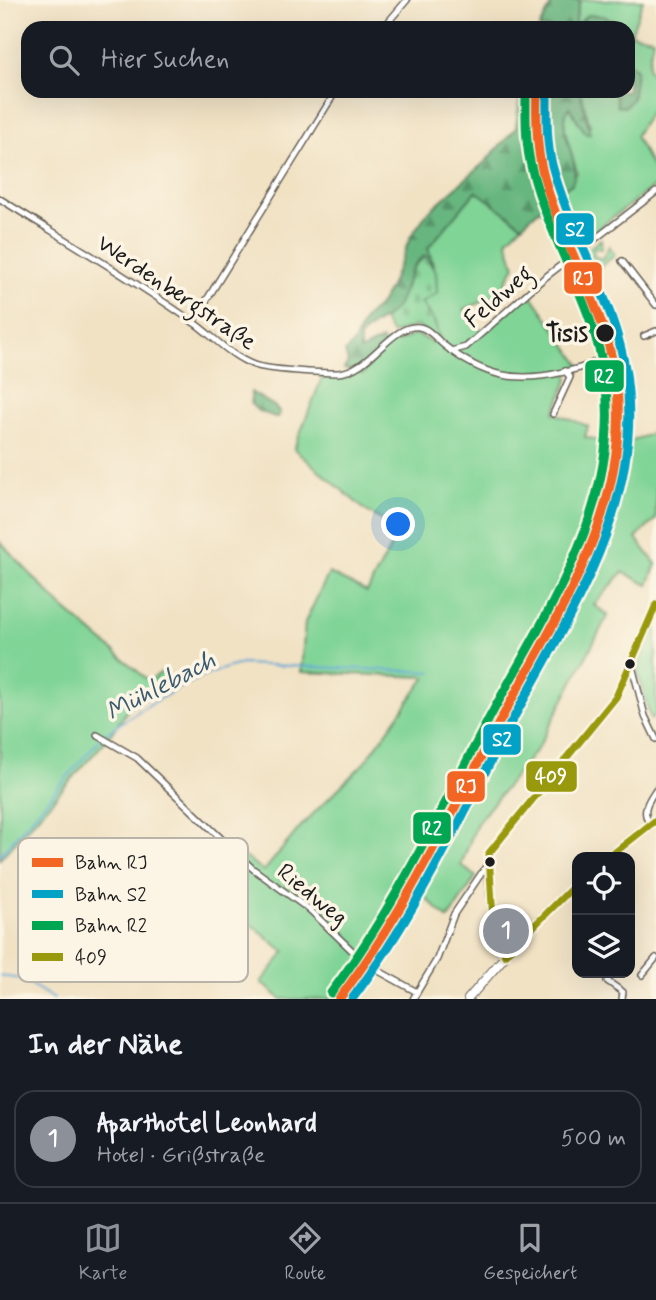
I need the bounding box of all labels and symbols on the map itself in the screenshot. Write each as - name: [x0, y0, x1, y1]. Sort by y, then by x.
- line badge: S2: [555, 212, 595, 246]
- text: S2: [565, 218, 586, 243]
- street label: Werdenbergstraße: [89, 228, 262, 361]
- street label: Feldweg: [458, 259, 542, 338]
- line badge: RJ: [563, 261, 603, 295]
- text: RJ: [573, 267, 593, 292]
- place label: Tisis: [546, 319, 589, 350]
- marker: Tisis: [594, 322, 616, 344]
- line badge: R2: [584, 359, 625, 393]
- text: R2: [594, 365, 615, 390]
- your location: [381, 507, 415, 541]
- water label: Mühlebach: [100, 644, 222, 730]
- unlabelled marker: [623, 657, 637, 671]
- line badge: S2: [482, 723, 522, 756]
- text: S2: [492, 728, 513, 753]
- line badge: 409: [525, 760, 578, 793]
- text: 409: [535, 765, 567, 790]
- line badge: RJ: [446, 770, 486, 803]
- text: RJ: [456, 775, 476, 800]
- line badge: R2: [412, 811, 452, 845]
- text: R2: [422, 817, 443, 842]
- legend: [18, 838, 248, 982]
- text: Bahn RJ: [75, 851, 147, 876]
- unlabelled marker: [483, 855, 497, 869]
- street label: Riedweg: [270, 857, 354, 933]
- text: Bahn S2: [75, 883, 147, 908]
- pin: 1: [483, 905, 529, 957]
- text: Bahn R2: [75, 914, 147, 939]
- text: 409: [75, 946, 107, 971]

